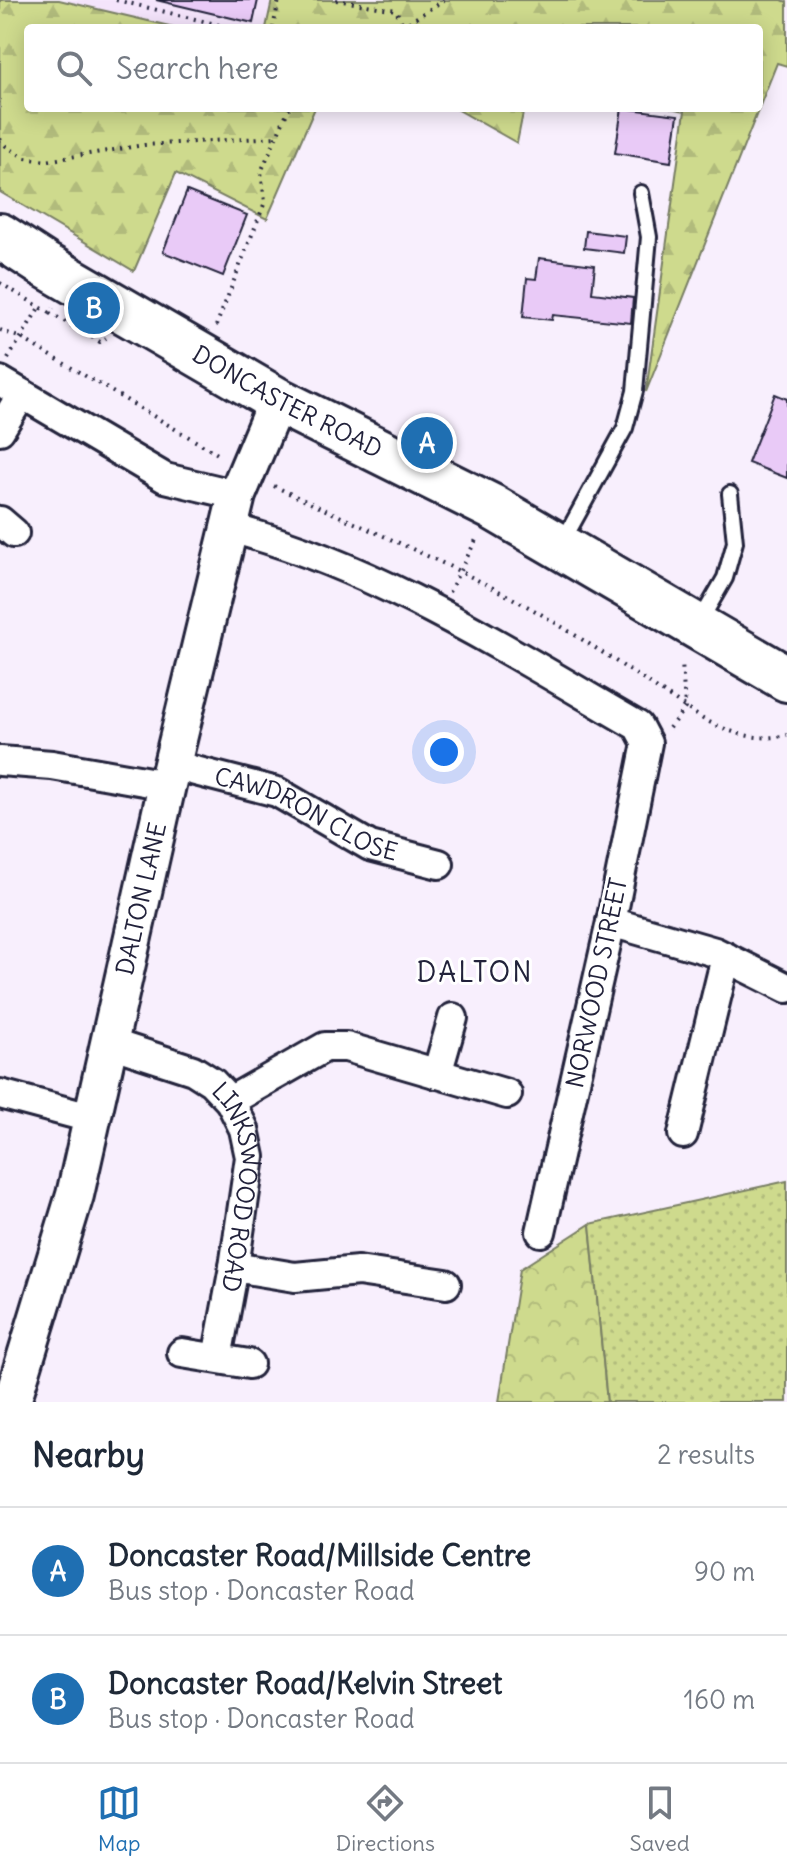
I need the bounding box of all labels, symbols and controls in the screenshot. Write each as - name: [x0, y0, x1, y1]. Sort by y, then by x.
- search box: [24, 24, 763, 112]
- icon: search: [52, 46, 96, 90]
- text: Search here: [116, 49, 279, 87]
- pin: B: [68, 278, 120, 338]
- street label: DONCASTER ROAD: [188, 338, 387, 464]
- pin: A: [401, 413, 453, 473]
- your location: [424, 732, 464, 772]
- street label: CAWDRON CLOSE: [211, 761, 401, 867]
- street label: DALTON LANE: [109, 820, 172, 978]
- street label: NORWOOD STREET: [559, 875, 633, 1091]
- district label: DALTON: [416, 954, 534, 990]
- street label: LINKSWOOD ROAD: [206, 1075, 268, 1295]
- text: Nearby: [32, 1433, 145, 1476]
- text: 2 results: [657, 1438, 755, 1471]
- text: Doncaster Road/Millside Centre: [108, 1536, 531, 1574]
- text: A: [50, 1555, 66, 1588]
- text: 90 m: [694, 1555, 755, 1588]
- text: Bus stop · Doncaster Road: [108, 1574, 414, 1607]
- text: Doncaster Road/Kelvin Street: [108, 1664, 502, 1702]
- text: B: [49, 1683, 67, 1716]
- text: 160 m: [684, 1683, 755, 1716]
- text: Bus stop · Doncaster Road: [108, 1702, 414, 1735]
- tab: Map: [97, 1781, 141, 1857]
- tab: Directions: [336, 1781, 435, 1857]
- tab: Saved: [629, 1781, 690, 1857]

